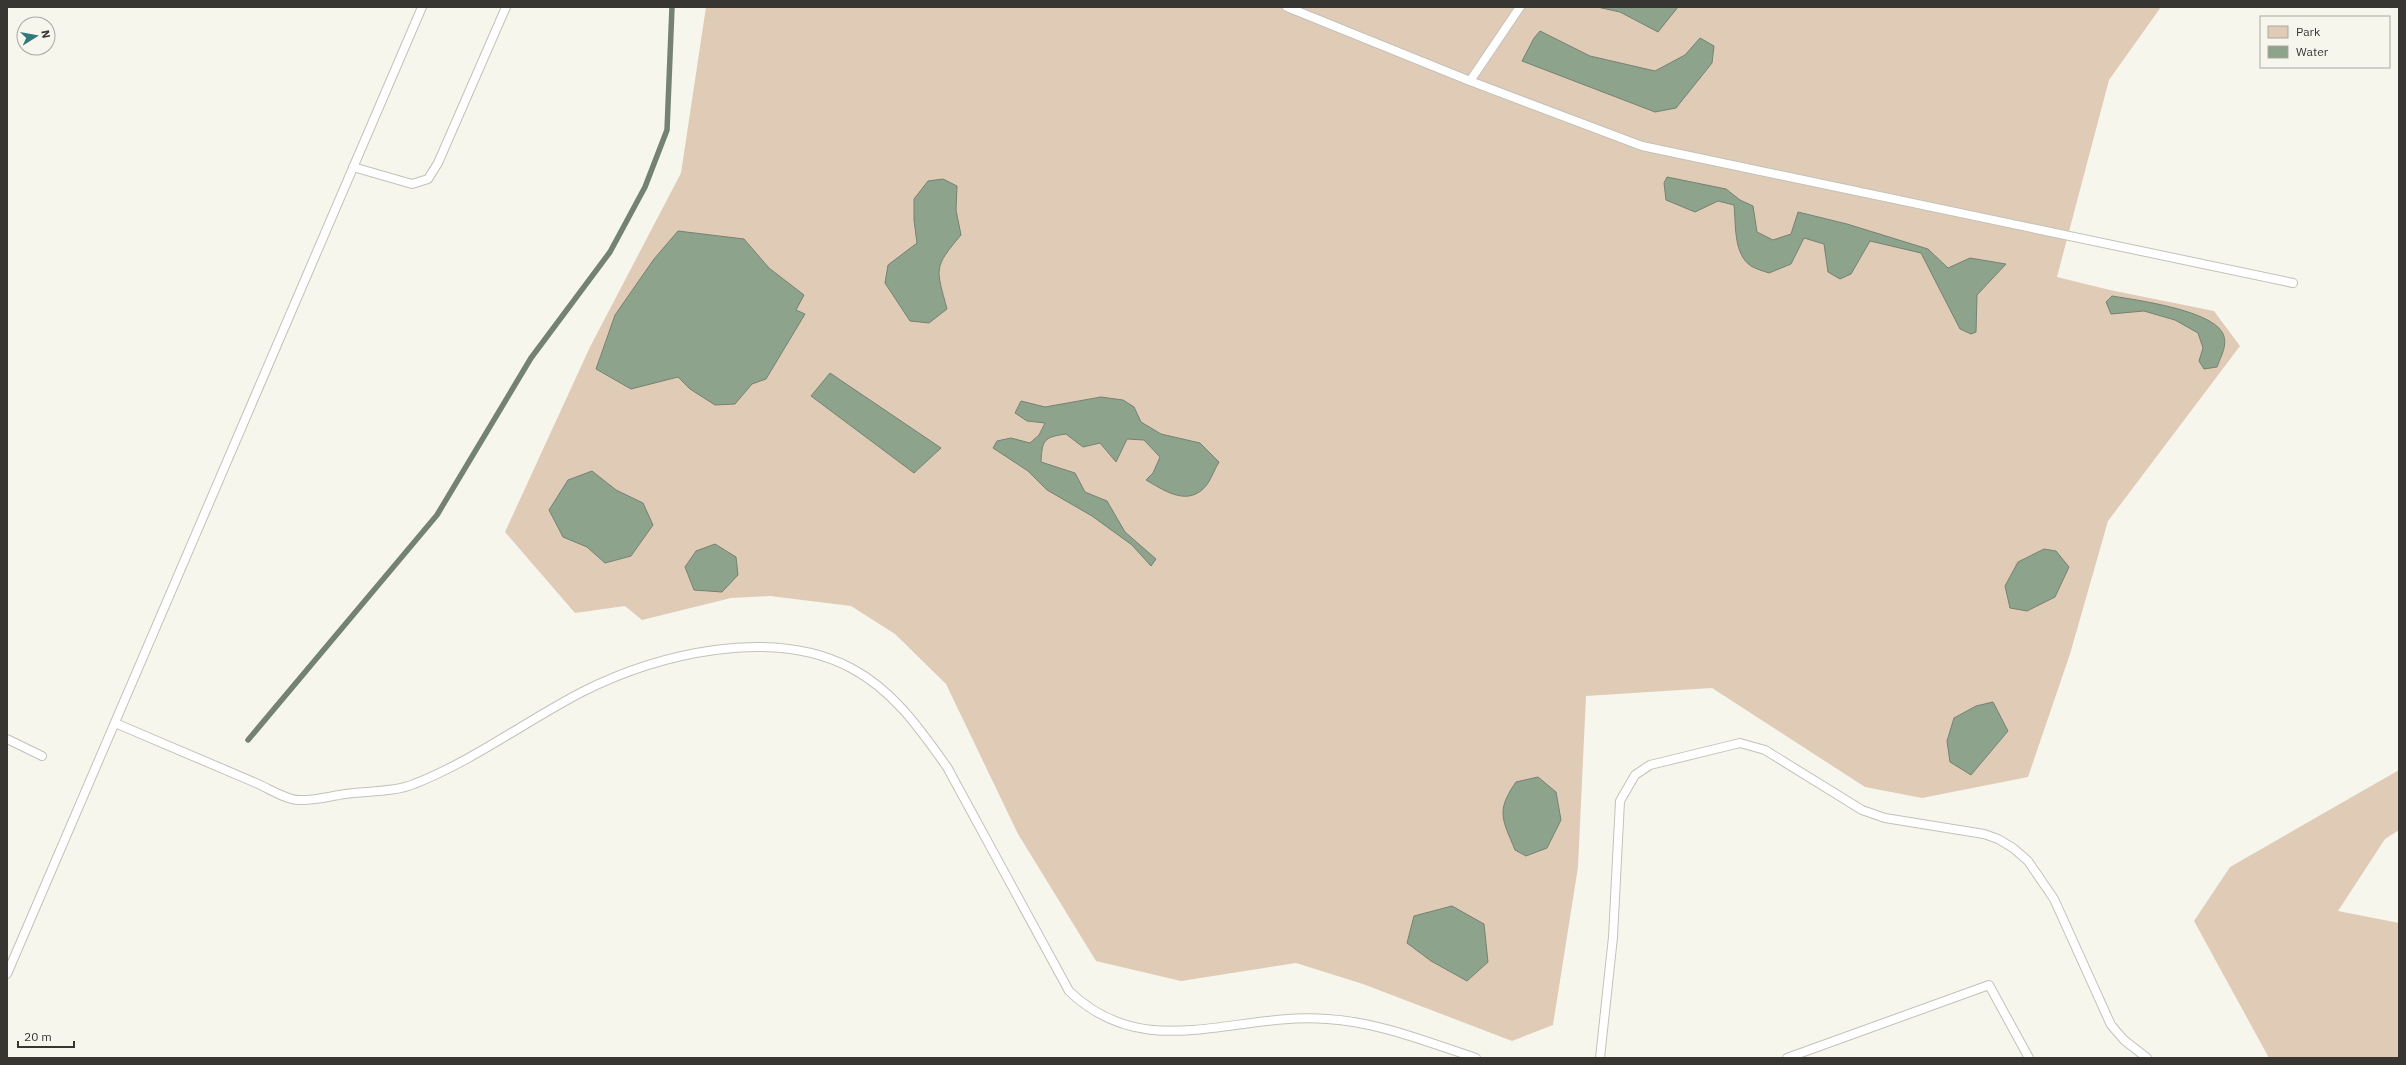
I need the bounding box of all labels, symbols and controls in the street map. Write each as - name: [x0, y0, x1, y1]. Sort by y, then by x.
- north arrow: [16, 16, 56, 56]
- legend: [2260, 16, 2390, 68]
- text: Park: [2296, 24, 2321, 39]
- text: N: [38, 29, 53, 39]
- text: Water: [2296, 44, 2329, 59]
- scale bar: [18, 1023, 74, 1049]
- text: 20 m: [24, 1029, 52, 1044]

